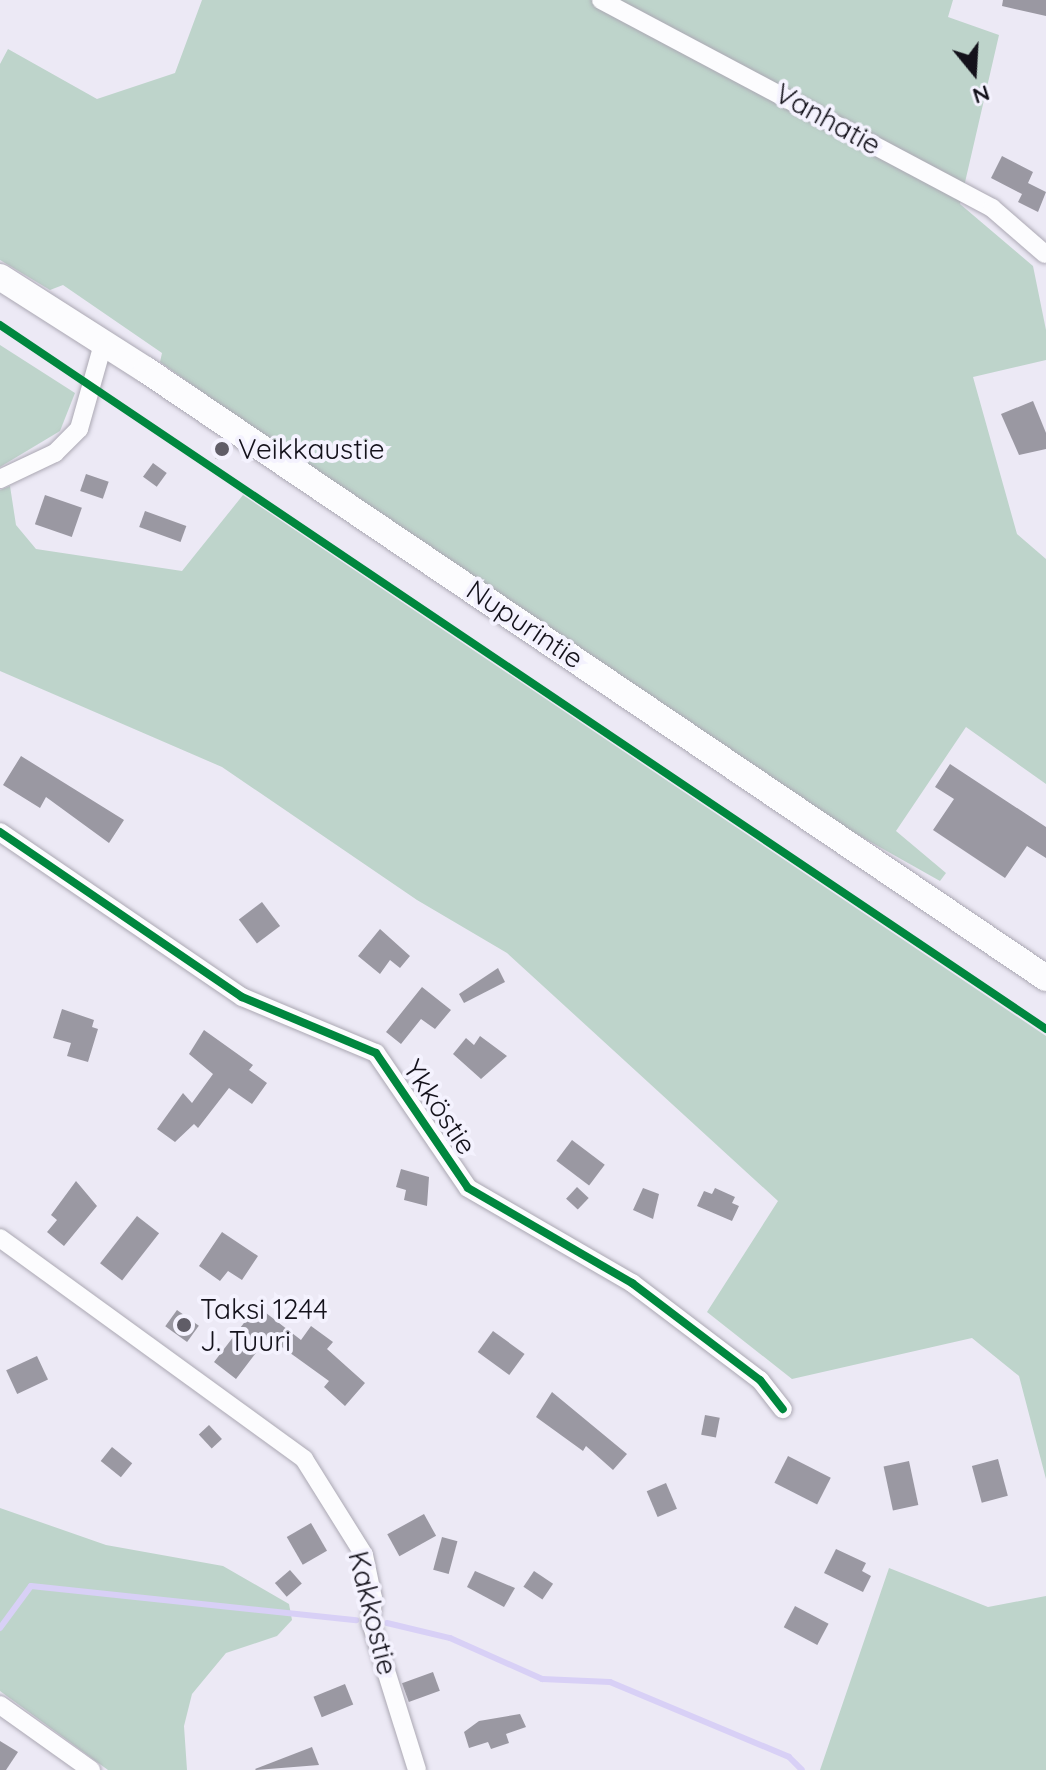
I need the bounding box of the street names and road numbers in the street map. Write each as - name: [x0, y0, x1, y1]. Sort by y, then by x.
- street label: Vanhatie: [769, 76, 887, 162]
- street label: Nupurintie: [460, 573, 590, 675]
- street label: Ykköstie: [396, 1053, 484, 1161]
- street label: Kakkostie: [341, 1548, 405, 1678]

